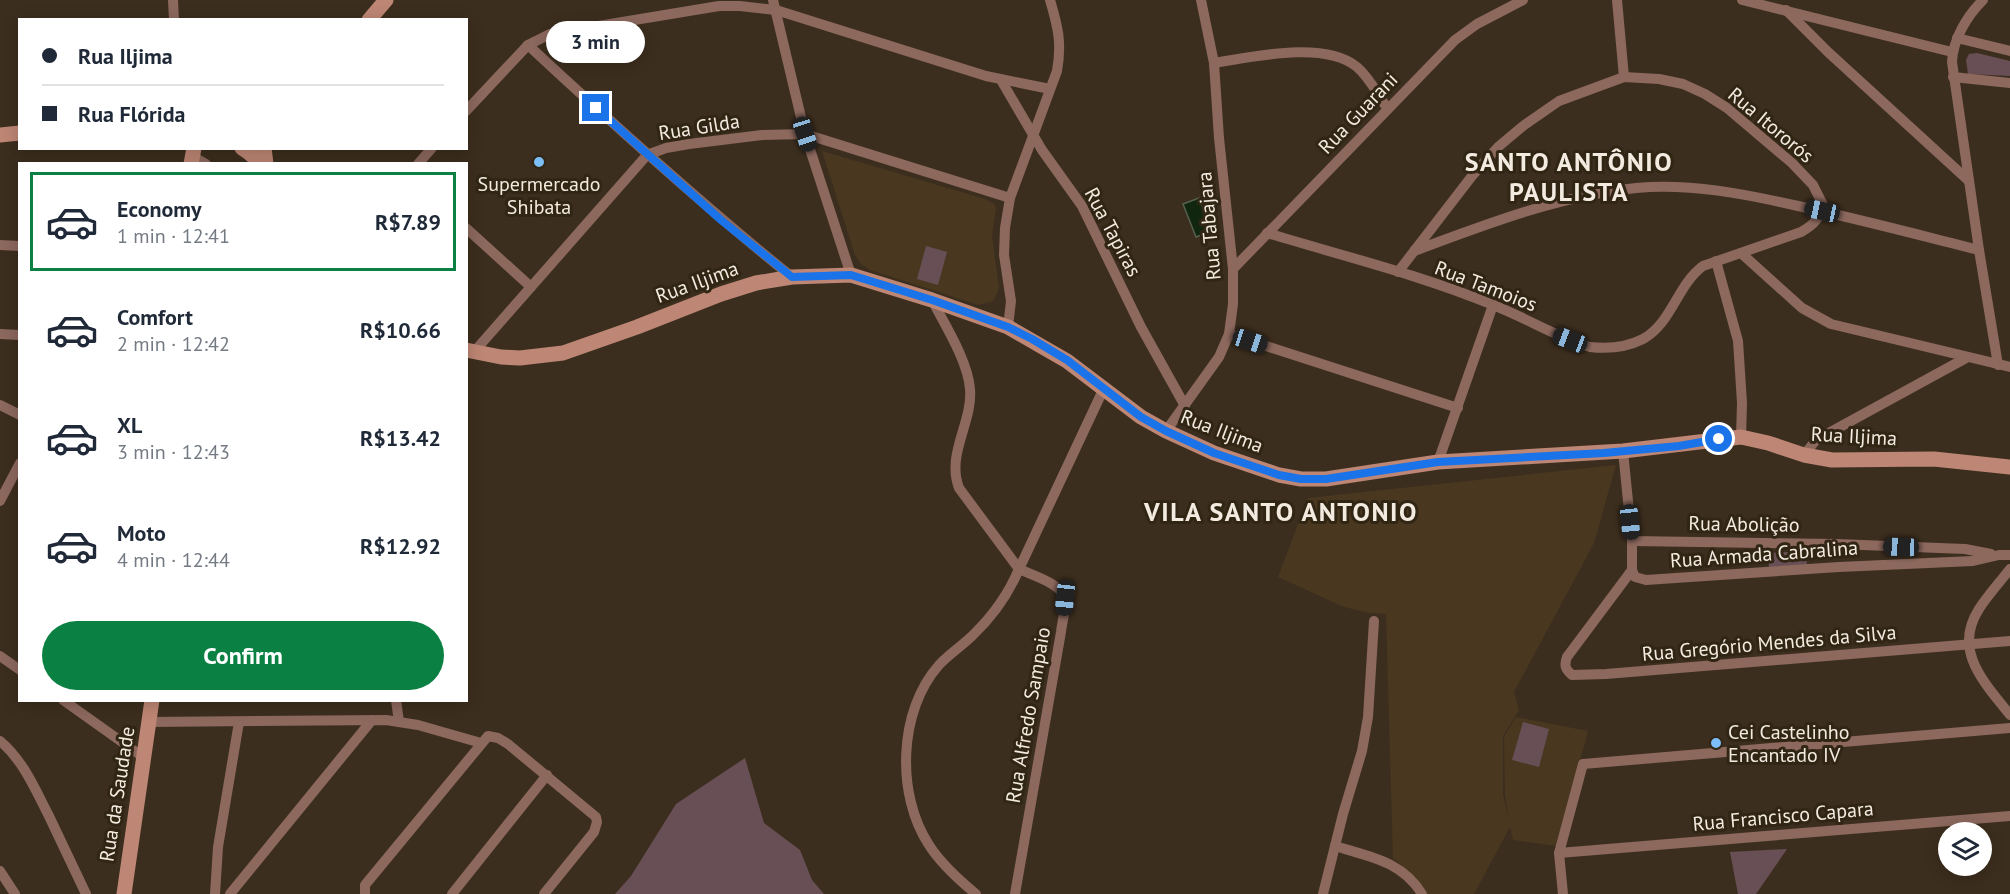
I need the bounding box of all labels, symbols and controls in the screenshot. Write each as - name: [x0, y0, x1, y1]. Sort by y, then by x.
- callout: 3 min: [546, 21, 646, 63]
- text: 3 min: [571, 29, 620, 55]
- text: Rua Iljima: [78, 42, 173, 70]
- street label: Rua Guarani: [1313, 67, 1403, 159]
- street label: Rua Itororós: [1723, 82, 1819, 168]
- route end: [582, 94, 609, 121]
- text: Rua Flórida: [78, 100, 185, 128]
- street label: Rua Gilda: [657, 108, 741, 146]
- car: [791, 114, 819, 154]
- district label: SANTO ANTÔNIO PAULISTA: [1465, 145, 1673, 208]
- marker: Supermercado Shibata: [532, 155, 546, 169]
- place label: Supermercado Shibata: [478, 171, 600, 220]
- street label: Rua Tabajara: [1191, 171, 1227, 281]
- street label: Rua Tapiras: [1079, 183, 1147, 281]
- icon: car: [45, 195, 99, 249]
- text: Economy: [117, 195, 201, 223]
- car: [1803, 198, 1841, 224]
- text: R$7.89: [375, 208, 441, 236]
- text: 1 min · 12:41: [117, 223, 230, 249]
- street label: Rua Iljima: [652, 255, 742, 309]
- street label: Rua Tamoios: [1431, 255, 1541, 317]
- icon: car: [45, 303, 99, 357]
- text: Comfort: [117, 303, 193, 331]
- text: R$10.66: [360, 316, 441, 344]
- car: [1550, 325, 1590, 355]
- car: [1230, 327, 1270, 355]
- text: 2 min · 12:42: [117, 331, 230, 357]
- street label: Rua Iljima: [1177, 403, 1267, 459]
- icon: car: [45, 411, 99, 465]
- text: XL: [117, 411, 142, 439]
- street label: Rua Iljima: [1810, 421, 1898, 451]
- text: R$13.42: [360, 424, 441, 452]
- route start: [1705, 425, 1732, 452]
- text: 3 min · 12:43: [117, 439, 230, 465]
- district label: VILA SANTO ANTONIO: [1143, 495, 1418, 528]
- car: [1619, 503, 1641, 541]
- street label: Rua Abolição: [1688, 510, 1800, 538]
- icon: car: [45, 519, 99, 573]
- text: Moto: [117, 519, 166, 547]
- text: R$12.92: [360, 532, 441, 560]
- street label: Rua Armada Cabralina: [1669, 534, 1859, 574]
- car: [1883, 537, 1919, 557]
- text: 4 min · 12:44: [117, 547, 230, 573]
- car: [1054, 579, 1076, 617]
- street label: Rua Gregório Mendes da Silva: [1641, 619, 1897, 667]
- button: Confirm: [42, 621, 444, 690]
- street label: Rua Alfredo Sampaio: [1000, 625, 1056, 805]
- place label: Cei Castelinho Encantado IV: [1728, 719, 1850, 768]
- street label: Rua da Saudade: [93, 724, 141, 864]
- marker: Cei Castelinho Encantado IV: [1709, 736, 1723, 750]
- street label: Rua Francisco Capara: [1691, 795, 1875, 837]
- map controls: [1938, 822, 1992, 876]
- button: layers: [1938, 822, 1992, 876]

